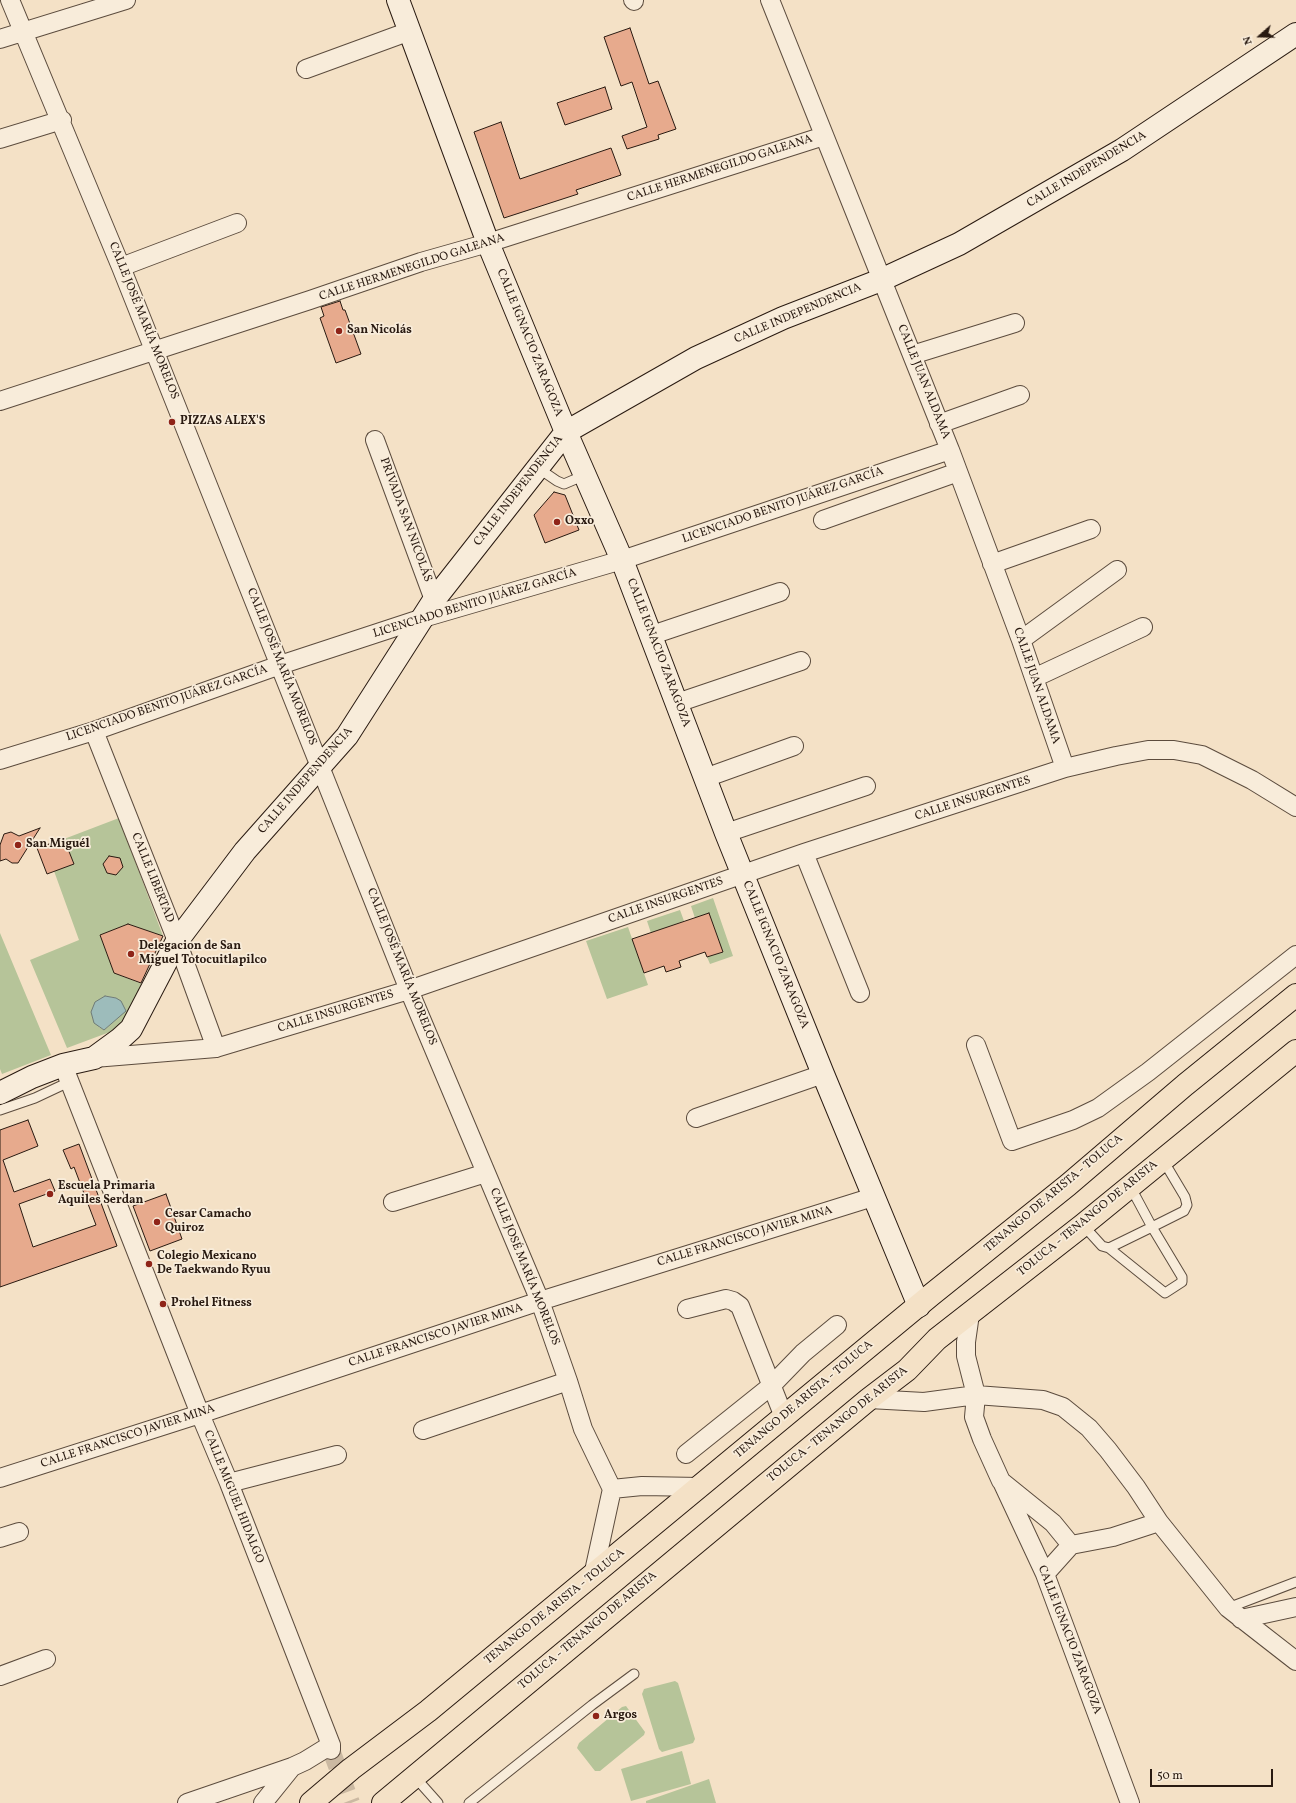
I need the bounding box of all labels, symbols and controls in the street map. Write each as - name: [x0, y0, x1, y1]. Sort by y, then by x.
- north arrow: [1240, 16, 1280, 56]
- text: N: [1240, 34, 1257, 47]
- street label: CALLE INDEPENDENCIA: [1025, 129, 1149, 211]
- street label: CALLE HERMENEGILDO GALEANA: [626, 132, 814, 206]
- street label: CALLE HERMENEGILDO GALEANA: [318, 231, 506, 305]
- street label: CALLE JOSÉ MARÍA MORELOS: [105, 240, 181, 402]
- street label: CALLE IGNACIO ZARAGOZA: [493, 267, 565, 419]
- street label: CALLE INDEPENDENCIA: [732, 281, 864, 347]
- street label: CALLE JUAN ALDAMA: [893, 323, 953, 441]
- place label: San Nicolás: [347, 324, 412, 338]
- marker: San Nicolás: [334, 326, 344, 336]
- place label: PIZZAS ALEX'S: [180, 415, 266, 429]
- marker: PIZZAS ALEX'S: [167, 417, 177, 427]
- street label: CALLE INDEPENDENCIA: [471, 433, 567, 549]
- street label: PRIVADA SAN NICOLÁS: [376, 456, 434, 584]
- street label: LICENCIADO BENITO JUÁREZ GARCÍA: [680, 465, 886, 547]
- place label: Oxxo: [565, 515, 594, 529]
- marker: Oxxo: [552, 517, 562, 527]
- street label: LICENCIADO BENITO JUÁREZ GARCÍA: [372, 566, 578, 642]
- street label: CALLE IGNACIO ZARAGOZA: [623, 577, 693, 729]
- street label: CALLE JOSÉ MARÍA MORELOS: [243, 586, 319, 748]
- street label: CALLE JUAN ALDAMA: [1009, 626, 1063, 746]
- street label: LICENCIADO BENITO JUÁREZ GARCÍA: [64, 663, 270, 745]
- street label: CALLE INDEPENDENCIA: [256, 725, 356, 837]
- street label: CALLE INSURGENTES: [913, 774, 1033, 824]
- street label: CALLE LIBERTAD: [127, 831, 177, 925]
- place label: San Miguél: [26, 838, 90, 852]
- marker: San Miguél: [13, 840, 23, 850]
- street label: CALLE INSURGENTES: [607, 875, 725, 927]
- street label: CALLE IGNACIO ZARAGOZA: [739, 879, 811, 1031]
- street label: CALLE JOSÉ MARÍA MORELOS: [363, 886, 439, 1048]
- place label: Delegacion de San Miguel Totocuitlapilco: [139, 940, 267, 968]
- marker: Delegacion de San Miguel Totocuitlapilco: [126, 949, 136, 959]
- street label: CALLE INSURGENTES: [276, 987, 396, 1037]
- street label: TENANGO DE ARISTA - TOLUCA: [982, 1132, 1126, 1256]
- street label: TOLUCA - TENANGO DE ARISTA: [1015, 1158, 1161, 1280]
- place label: Escuela Primaria Aquiles Serdan: [58, 1180, 155, 1208]
- street label: CALLE JOSÉ MARÍA MORELOS: [486, 1186, 562, 1348]
- marker: Escuela Primaria Aquiles Serdan: [45, 1189, 55, 1199]
- street label: CALLE FRANCISCO JAVIER MINA: [656, 1203, 834, 1271]
- place label: Cesar Camacho Quiroz: [165, 1208, 251, 1236]
- marker: Cesar Camacho Quiroz: [152, 1217, 162, 1227]
- place label: Colegio Mexicano De Taekwando Ryuu: [157, 1250, 271, 1278]
- marker: Colegio Mexicano De Taekwando Ryuu: [144, 1259, 154, 1269]
- place label: Prohel Fitness: [171, 1297, 252, 1311]
- marker: Prohel Fitness: [158, 1299, 168, 1309]
- street label: CALLE FRANCISCO JAVIER MINA: [347, 1301, 525, 1371]
- street label: TENANGO DE ARISTA - TOLUCA: [732, 1338, 876, 1462]
- street label: TOLUCA - TENANGO DE ARISTA: [765, 1364, 911, 1486]
- street label: CALLE FRANCISCO JAVIER MINA: [39, 1402, 217, 1472]
- street label: CALLE MIGUEL HIDALGO: [200, 1428, 266, 1566]
- street label: TENANGO DE ARISTA - TOLUCA: [482, 1546, 628, 1668]
- street label: CALLE IGNACIO ZARAGOZA: [1034, 1564, 1104, 1716]
- street label: TOLUCA - TENANGO DE ARISTA: [516, 1569, 660, 1693]
- place label: Argos: [604, 1709, 637, 1723]
- marker: Argos: [591, 1711, 601, 1721]
- scale bar: [1152, 1761, 1275, 1787]
- text: 50 m: [1157, 1768, 1183, 1784]

